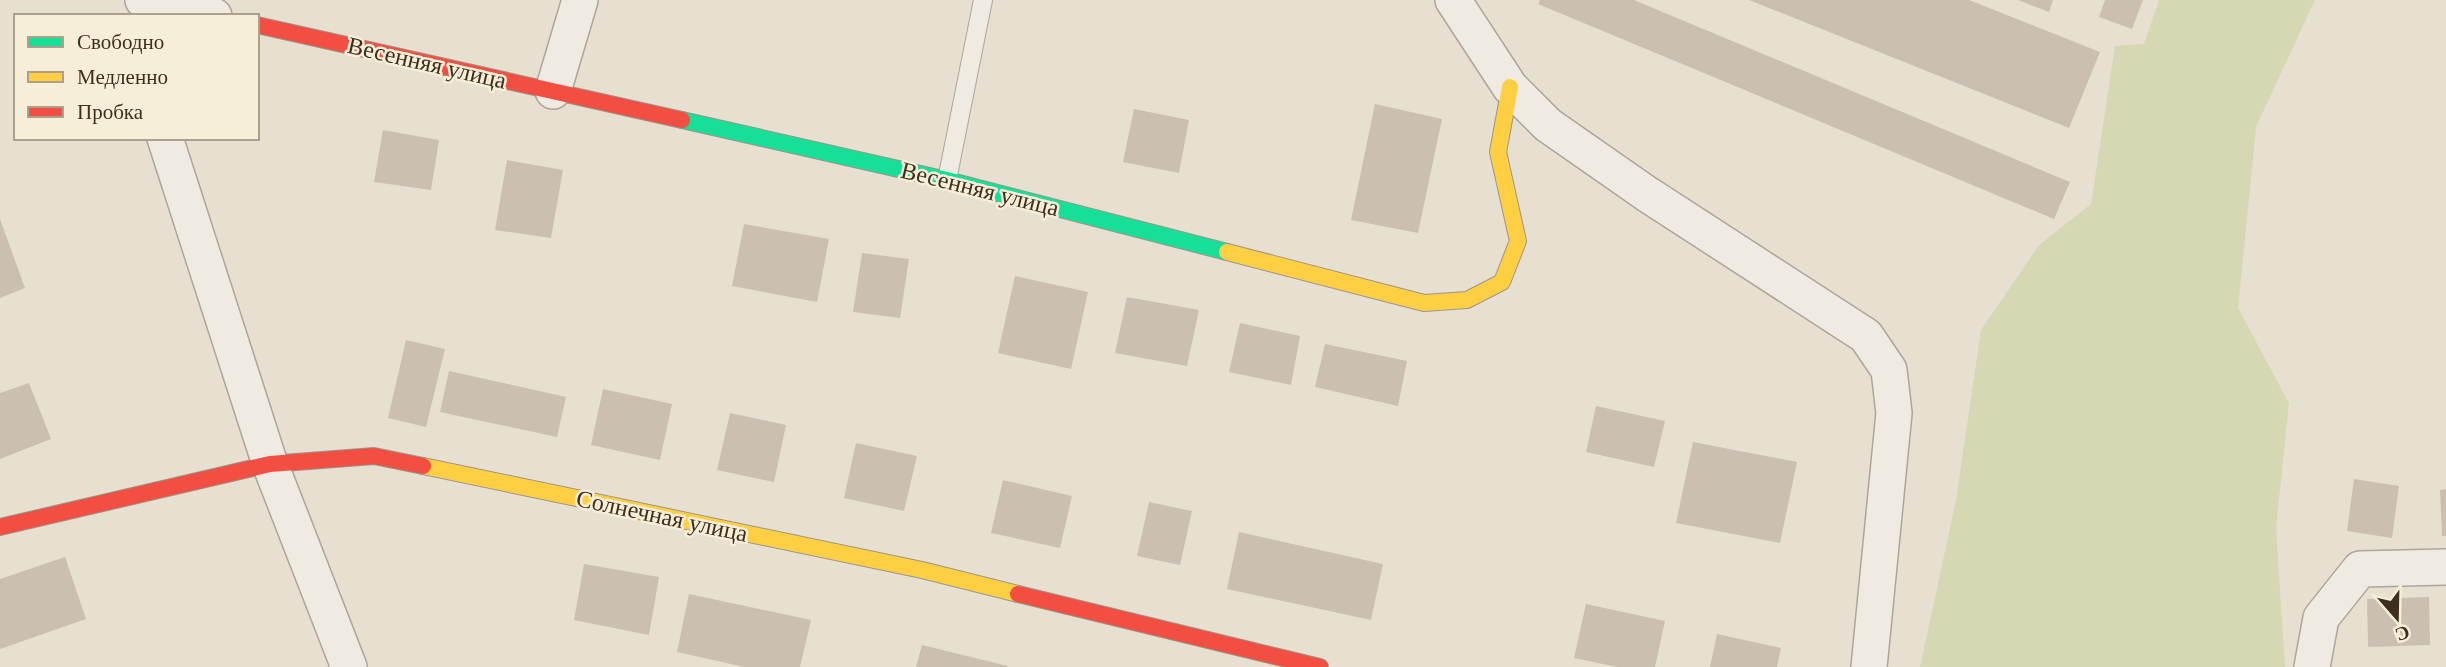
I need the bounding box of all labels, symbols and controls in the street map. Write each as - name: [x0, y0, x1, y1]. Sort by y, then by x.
- legend: [14, 14, 259, 140]
- text: Свободно: [77, 30, 164, 54]
- street label: Весенняя улица: [345, 32, 509, 94]
- text: Медленно: [77, 65, 168, 89]
- text: Пробка: [77, 100, 144, 124]
- street label: Весенняя улица: [898, 157, 1062, 221]
- street label: Солнечная улица: [574, 485, 750, 547]
- north arrow: [2362, 583, 2432, 653]
- text: С: [2393, 621, 2413, 646]

